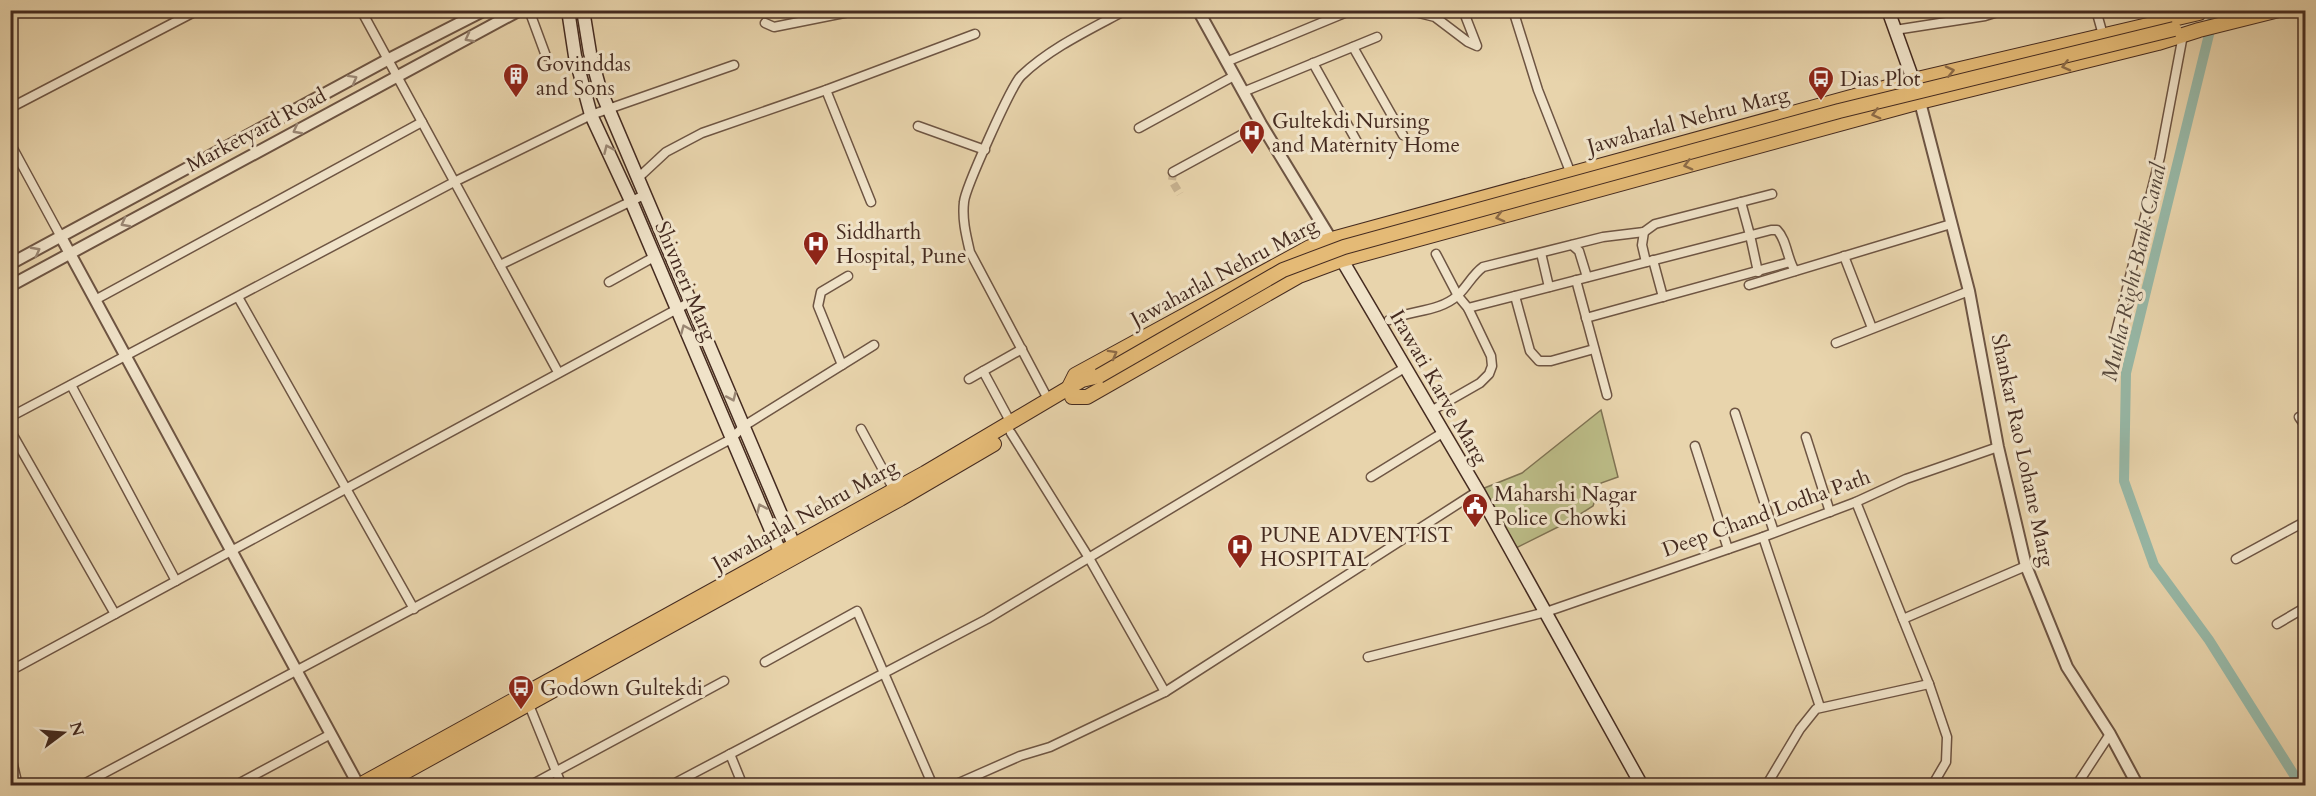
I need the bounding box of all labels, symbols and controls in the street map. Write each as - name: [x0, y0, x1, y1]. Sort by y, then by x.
- one-way arrow: [464, 31, 475, 42]
- place label: Govinddas and Sons: [536, 50, 631, 103]
- one-way arrow: [2061, 59, 2071, 72]
- building icon: Govinddas and Sons: [501, 61, 531, 99]
- bus stop icon: Dias Plot: [1806, 64, 1836, 102]
- place label: Dias Plot: [1840, 65, 1921, 94]
- one-way arrow: [1945, 65, 1955, 78]
- one-way arrow: [346, 75, 357, 86]
- street label: Jawaharlal Nehru Marg: [1581, 80, 1792, 162]
- street label: Marketyard Road: [181, 81, 331, 180]
- place label: Gultekdi Nursing and Maternity Home: [1272, 107, 1460, 160]
- one-way arrow: [1872, 107, 1882, 119]
- hospital icon: Gultekdi Nursing and Maternity Home: [1237, 118, 1267, 156]
- one-way arrow: [292, 123, 303, 134]
- one-way arrow: [603, 145, 615, 156]
- one-way arrow: [1683, 158, 1693, 171]
- water label: Mutha Right Bank Canal: [2094, 159, 2174, 384]
- one-way arrow: [1495, 209, 1505, 222]
- street label: Jawaharlal Nehru Marg: [1123, 211, 1323, 335]
- one-way arrow: [121, 216, 132, 227]
- street label: Shivneri Marg: [647, 217, 724, 346]
- place label: Siddharth Hospital, Pune: [836, 218, 966, 271]
- hospital icon: Siddharth Hospital, Pune: [801, 229, 831, 267]
- one-way arrow: [30, 247, 40, 258]
- street label: Irawati Karve Marg: [1382, 304, 1495, 470]
- one-way arrow: [680, 324, 692, 335]
- street label: Shankar Rao Lohane Marg: [1984, 331, 2061, 569]
- one-way arrow: [1107, 350, 1117, 361]
- one-way arrow: [724, 391, 736, 402]
- street label: Jawaharlal Nehru Marg: [705, 452, 903, 580]
- street label: Deep Chand Lodha Path: [1658, 462, 1875, 565]
- place label: Maharshi Nagar Police Chowki: [1494, 480, 1637, 533]
- public building icon: Maharshi Nagar Police Chowki: [1460, 491, 1490, 529]
- one-way arrow: [756, 504, 768, 515]
- place label: PUNE ADVENTIST HOSPITAL: [1260, 521, 1453, 574]
- hospital icon: PUNE ADVENTIST HOSPITAL: [1225, 532, 1255, 570]
- bus stop icon: Godown Gultekdi: [506, 673, 536, 711]
- place label: Godown Gultekdi: [540, 674, 703, 703]
- north arrow: [33, 703, 93, 763]
- text: N: [64, 719, 89, 739]

